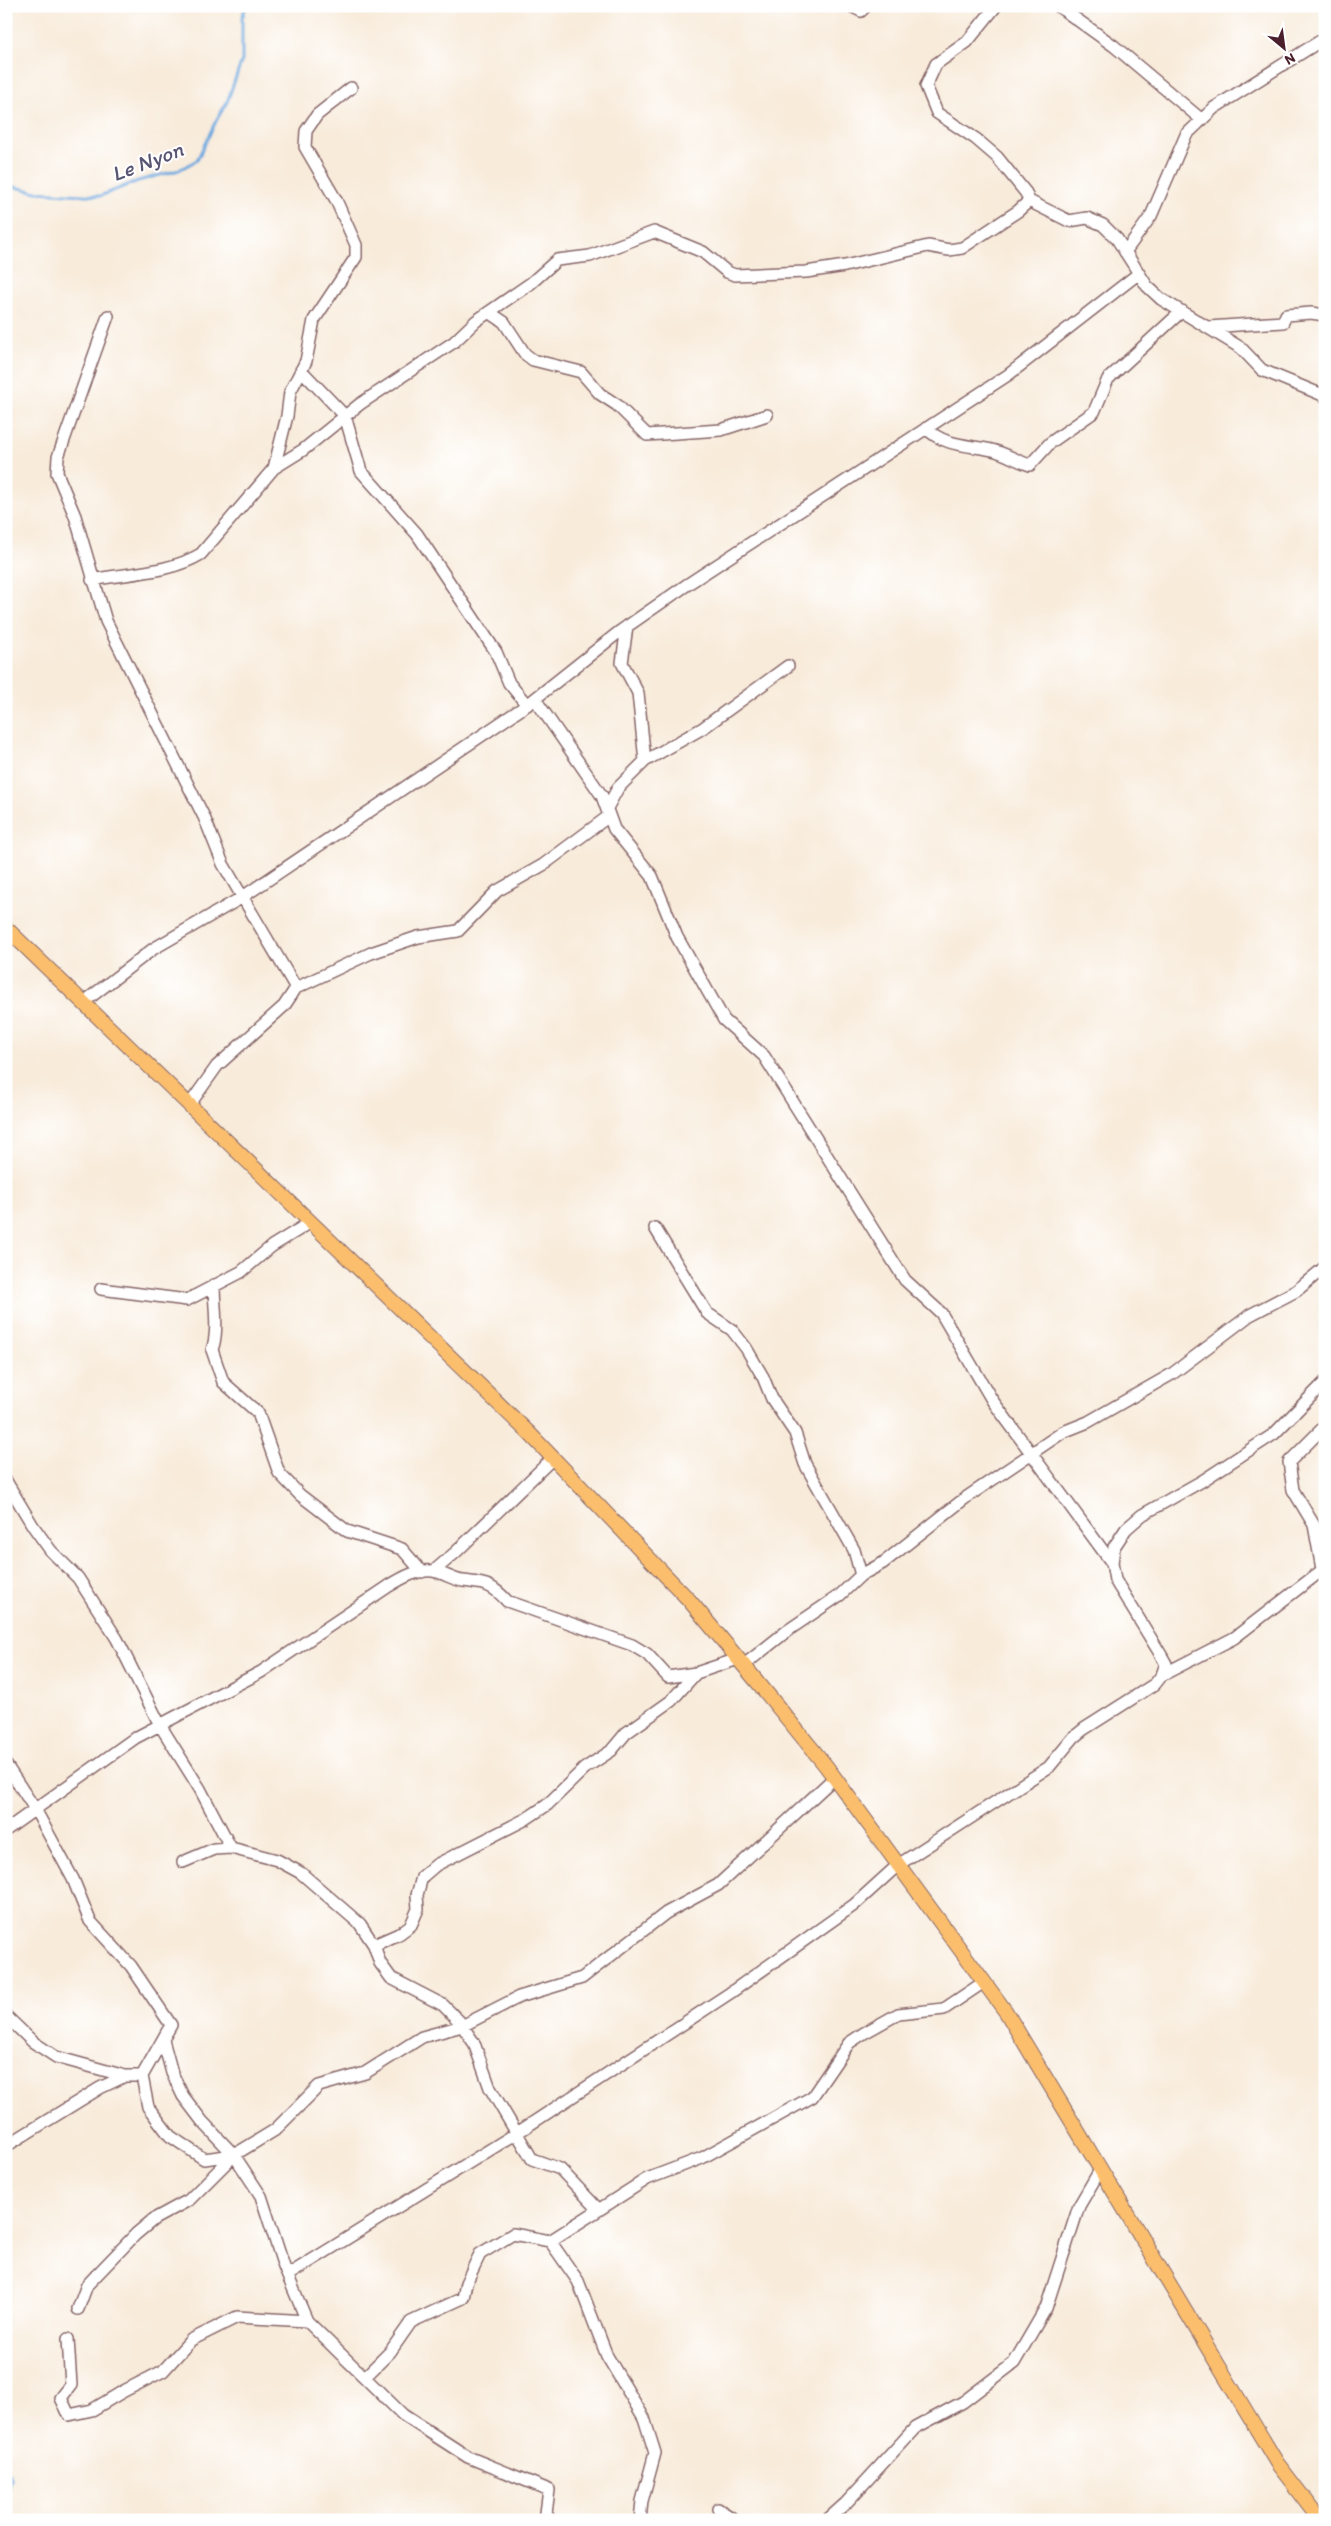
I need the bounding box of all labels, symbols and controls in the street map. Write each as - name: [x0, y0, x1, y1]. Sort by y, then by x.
- north arrow: [1258, 22, 1308, 72]
- text: N: [1282, 49, 1298, 69]
- water label: Le Nyon: [108, 135, 187, 187]

